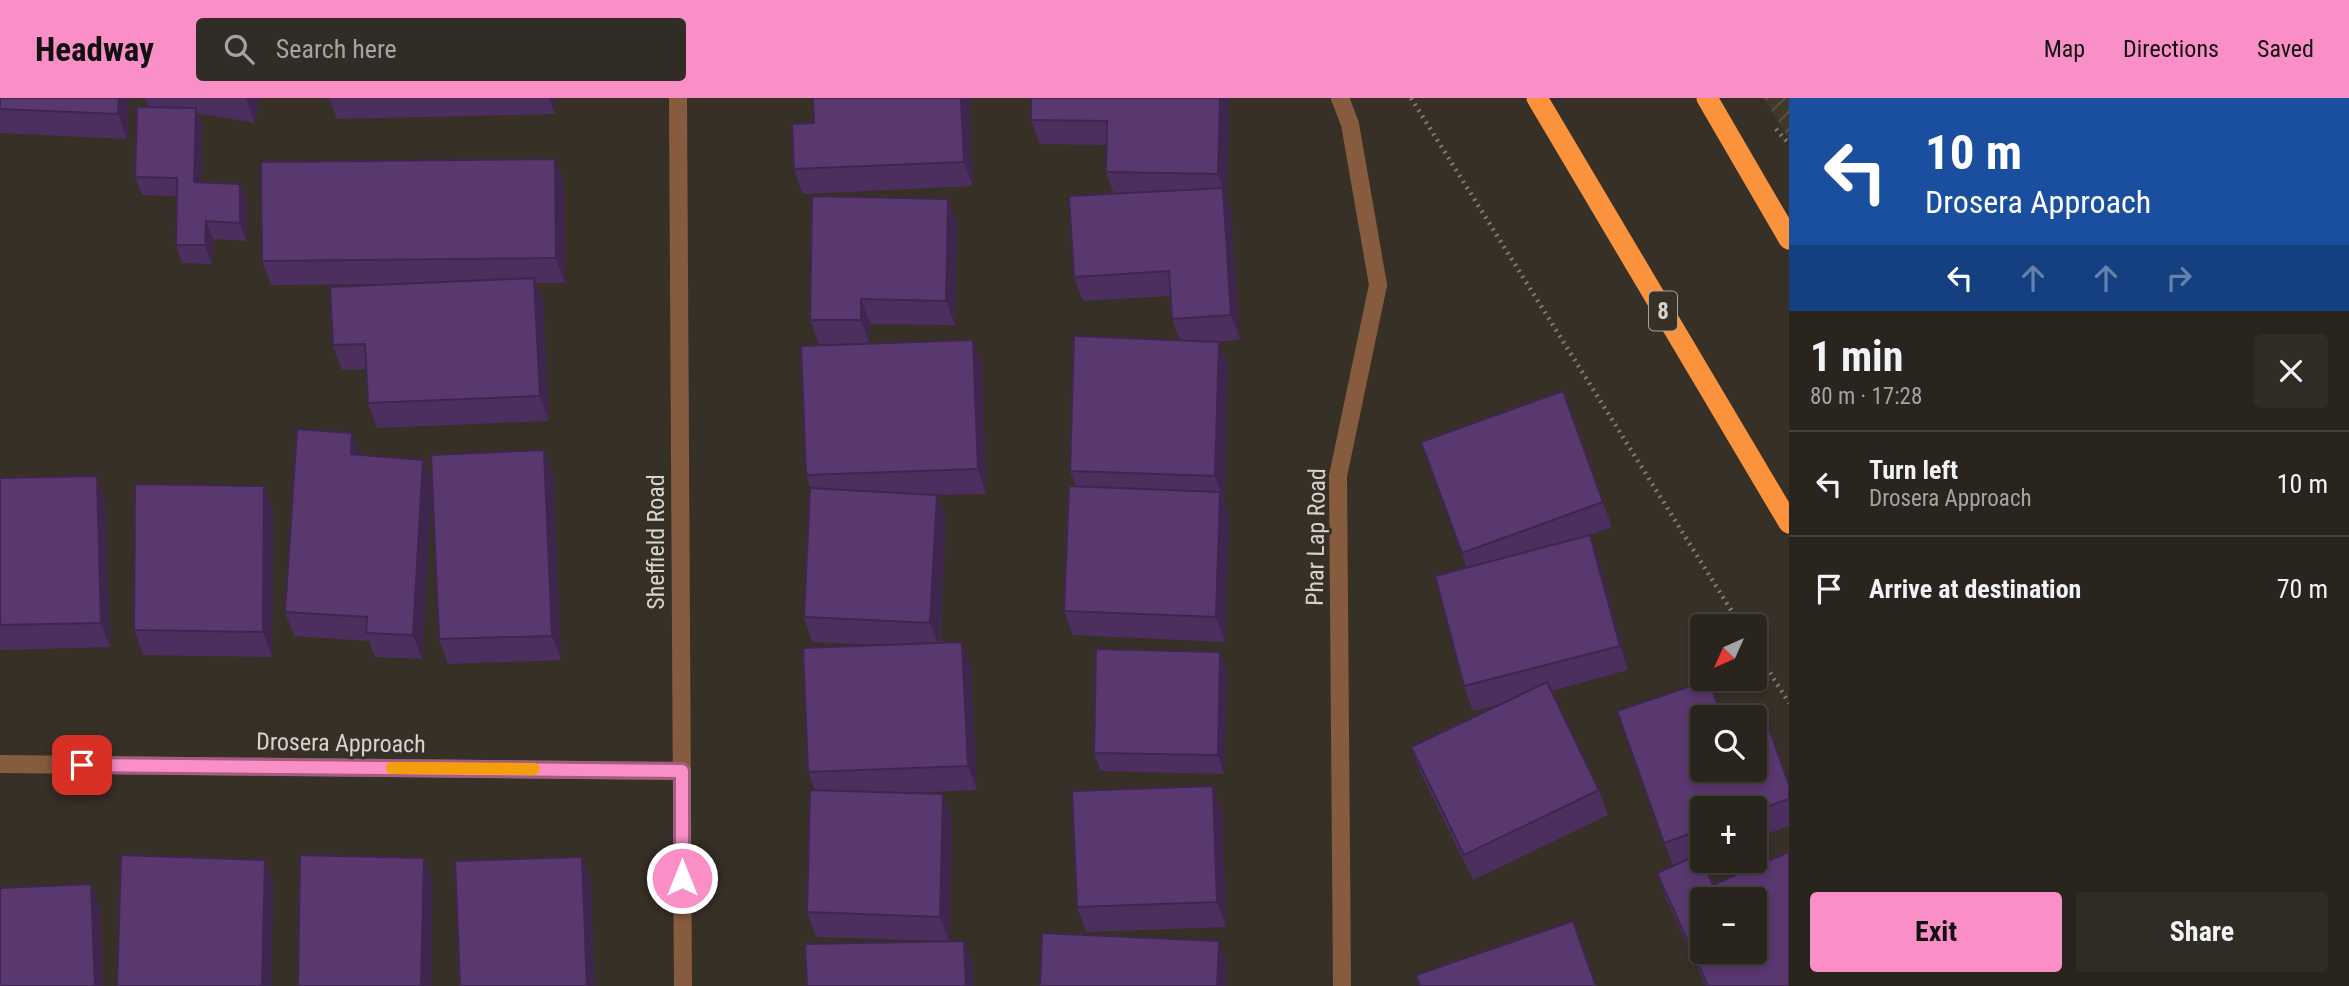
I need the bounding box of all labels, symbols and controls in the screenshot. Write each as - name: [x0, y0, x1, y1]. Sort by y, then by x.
- search box: [196, 18, 686, 81]
- text: Headway: [35, 30, 154, 69]
- icon: search: [220, 30, 258, 68]
- text: Search here: [276, 34, 397, 64]
- text: Map: [2044, 35, 2085, 63]
- text: Directions: [2123, 35, 2219, 63]
- text: Saved: [2257, 35, 2314, 63]
- text: 10 m: [1925, 124, 2022, 181]
- icon: left: [1810, 126, 1901, 217]
- text: Drosera Approach: [1925, 183, 2151, 221]
- icon: left: [1941, 259, 1979, 297]
- icon: ahead: [2014, 259, 2052, 297]
- icon: ahead: [2087, 259, 2125, 297]
- icon: right: [2160, 259, 2198, 297]
- road number: 8: [1649, 292, 1677, 330]
- text: 1 min: [1810, 332, 1903, 381]
- button: close: [2254, 334, 2328, 408]
- text: 80 m · 17:28: [1810, 383, 1922, 410]
- text: Turn left: [1869, 455, 1958, 485]
- icon: left: [1810, 465, 1848, 503]
- street label: Phar Lap Road: [1301, 468, 1331, 606]
- text: 10 m: [2277, 469, 2328, 499]
- street label: Sheffield Road: [642, 474, 670, 610]
- text: Drosera Approach: [1869, 485, 2032, 512]
- icon: arrive: [1810, 570, 1848, 608]
- text: Arrive at destination: [1869, 574, 2081, 604]
- text: 70 m: [2277, 574, 2328, 604]
- north arrow: [1690, 614, 1768, 691]
- map controls: [1690, 614, 1767, 964]
- button: search: [1690, 705, 1767, 782]
- street label: Drosera Approach: [256, 728, 426, 758]
- pin: [52, 735, 112, 795]
- icon: arrive: [63, 746, 101, 784]
- button: +: [1690, 796, 1767, 873]
- position arrow: [645, 841, 719, 915]
- button: −: [1690, 887, 1767, 964]
- button: Exit: [1810, 892, 2062, 972]
- button: Share: [2076, 892, 2328, 972]

